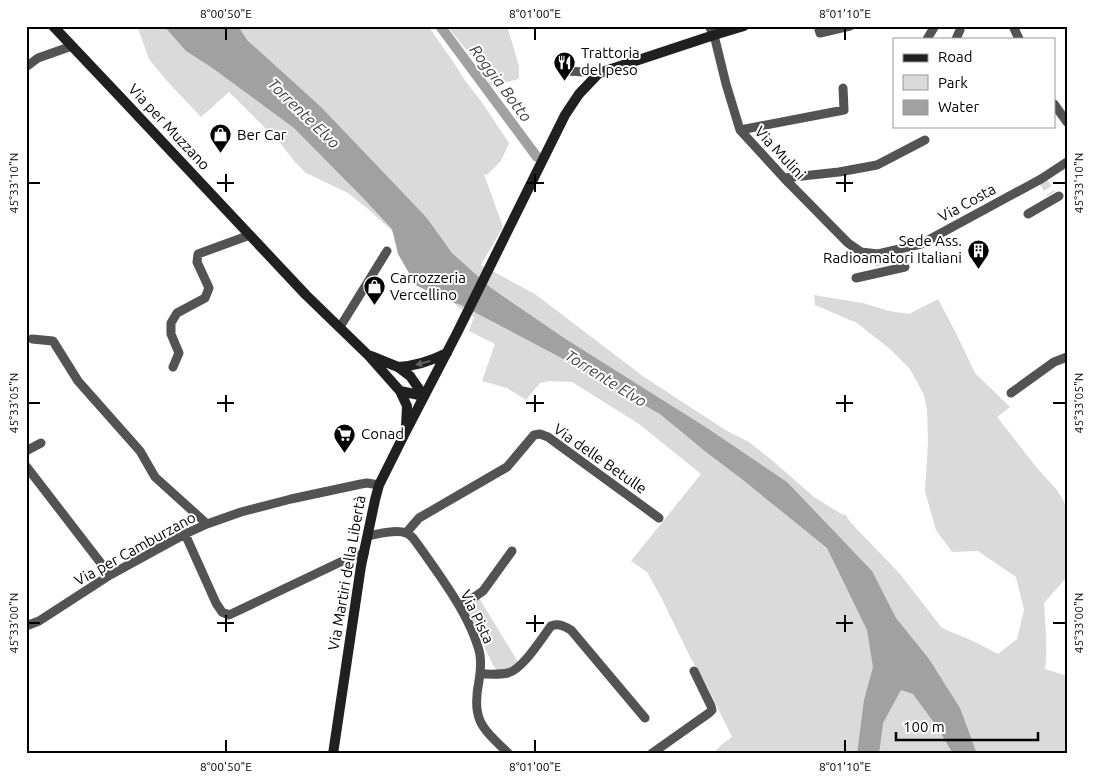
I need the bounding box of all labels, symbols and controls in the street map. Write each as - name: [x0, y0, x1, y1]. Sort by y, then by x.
- text: 8°00'50"E: [200, 7, 252, 20]
- text: 8°01'00"E: [509, 7, 561, 20]
- text: 8°01'10"E: [819, 7, 871, 20]
- legend: [893, 38, 1056, 128]
- water label: Roggia Botto: [466, 41, 536, 125]
- place label: Trattoria del peso: [581, 44, 640, 78]
- text: Road: [938, 48, 973, 65]
- restaurant icon: Trattoria del peso: [553, 50, 577, 81]
- water label: Torrente Elvo: [264, 74, 344, 152]
- text: Park: [938, 74, 968, 91]
- street label: Via per Muzzano: [125, 80, 214, 173]
- text: Water: [938, 98, 979, 115]
- shop icon: Ber Car: [209, 123, 233, 154]
- street label: Via Mulini: [752, 123, 809, 183]
- place label: Ber Car: [237, 126, 287, 143]
- text: 45°33'10"N: [7, 153, 20, 213]
- text: 45°33'10"N: [1072, 153, 1085, 213]
- street label: Via Costa: [935, 180, 998, 225]
- place label: Sede Ass. Radioamatori Italiani: [823, 232, 962, 266]
- building icon: Sede Ass. Radioamatori Italiani: [966, 238, 990, 269]
- place label: Carrozzeria Vercellino: [390, 269, 466, 303]
- shop icon: Carrozzeria Vercellino: [362, 275, 386, 306]
- water label: Torrente Elvo: [562, 346, 650, 410]
- one-way arrow: [415, 359, 430, 367]
- text: 45°33'05"N: [7, 373, 20, 433]
- text: 45°33'05"N: [1072, 373, 1085, 433]
- street label: Via delle Betulle: [550, 420, 650, 497]
- supermarket icon: Conad: [333, 422, 357, 453]
- place label: Conad: [361, 425, 404, 442]
- street label: Via Martiri della Libertà: [324, 494, 369, 652]
- street label: Via per Camburzano: [71, 508, 198, 589]
- street label: Via Pista: [457, 587, 498, 646]
- text: 45°33'00"N: [7, 593, 20, 653]
- text: 45°33'00"N: [1072, 593, 1085, 653]
- scale bar: [896, 710, 1038, 742]
- text: 100 m: [903, 718, 945, 735]
- text: 8°00'50"E: [200, 760, 252, 773]
- text: 8°01'00"E: [509, 760, 561, 773]
- text: 8°01'10"E: [819, 760, 871, 773]

